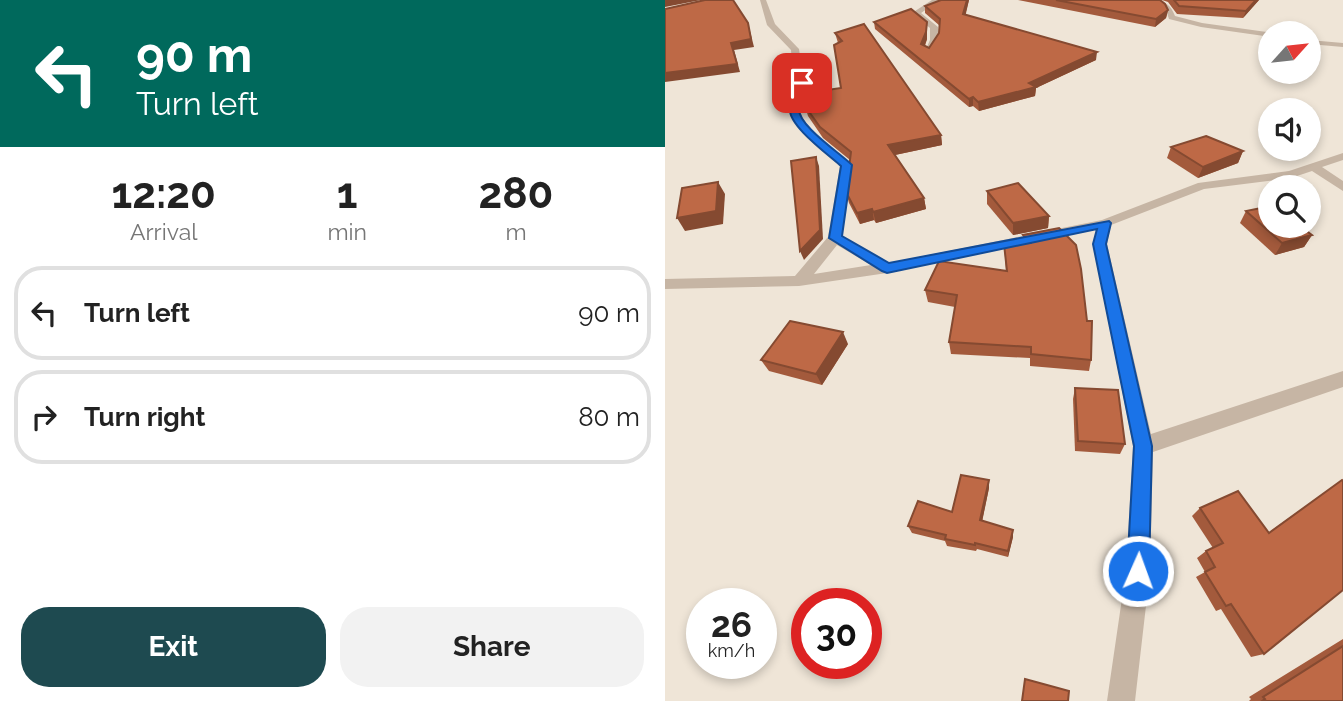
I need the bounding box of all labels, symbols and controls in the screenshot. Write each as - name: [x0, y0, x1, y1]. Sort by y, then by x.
- north arrow: [1258, 21, 1321, 84]
- map controls: [1258, 21, 1321, 238]
- text: 90 m: [136, 26, 252, 83]
- icon: left: [21, 28, 112, 119]
- pin: [772, 53, 832, 113]
- icon: arrive: [783, 64, 821, 102]
- text: Turn left: [136, 85, 258, 122]
- button: sound: [1258, 98, 1321, 161]
- text: 12:20: [112, 169, 216, 218]
- text: 1: [337, 169, 358, 218]
- text: 280: [479, 169, 553, 218]
- button: search: [1258, 175, 1321, 238]
- text: Arrival: [130, 218, 197, 245]
- text: min: [327, 218, 367, 245]
- text: m: [505, 218, 527, 245]
- icon: left: [25, 294, 63, 332]
- text: Turn left: [84, 298, 190, 328]
- text: 90 m: [578, 298, 640, 328]
- icon: right: [25, 398, 63, 436]
- text: Turn right: [84, 402, 205, 432]
- text: 80 m: [578, 402, 640, 432]
- position arrow: [1101, 534, 1175, 608]
- speed limit sign: 30: [791, 588, 882, 679]
- text: 26: [711, 604, 752, 645]
- button: Exit: [21, 607, 326, 687]
- button: Share: [340, 607, 644, 687]
- text: km/h: [708, 640, 755, 661]

